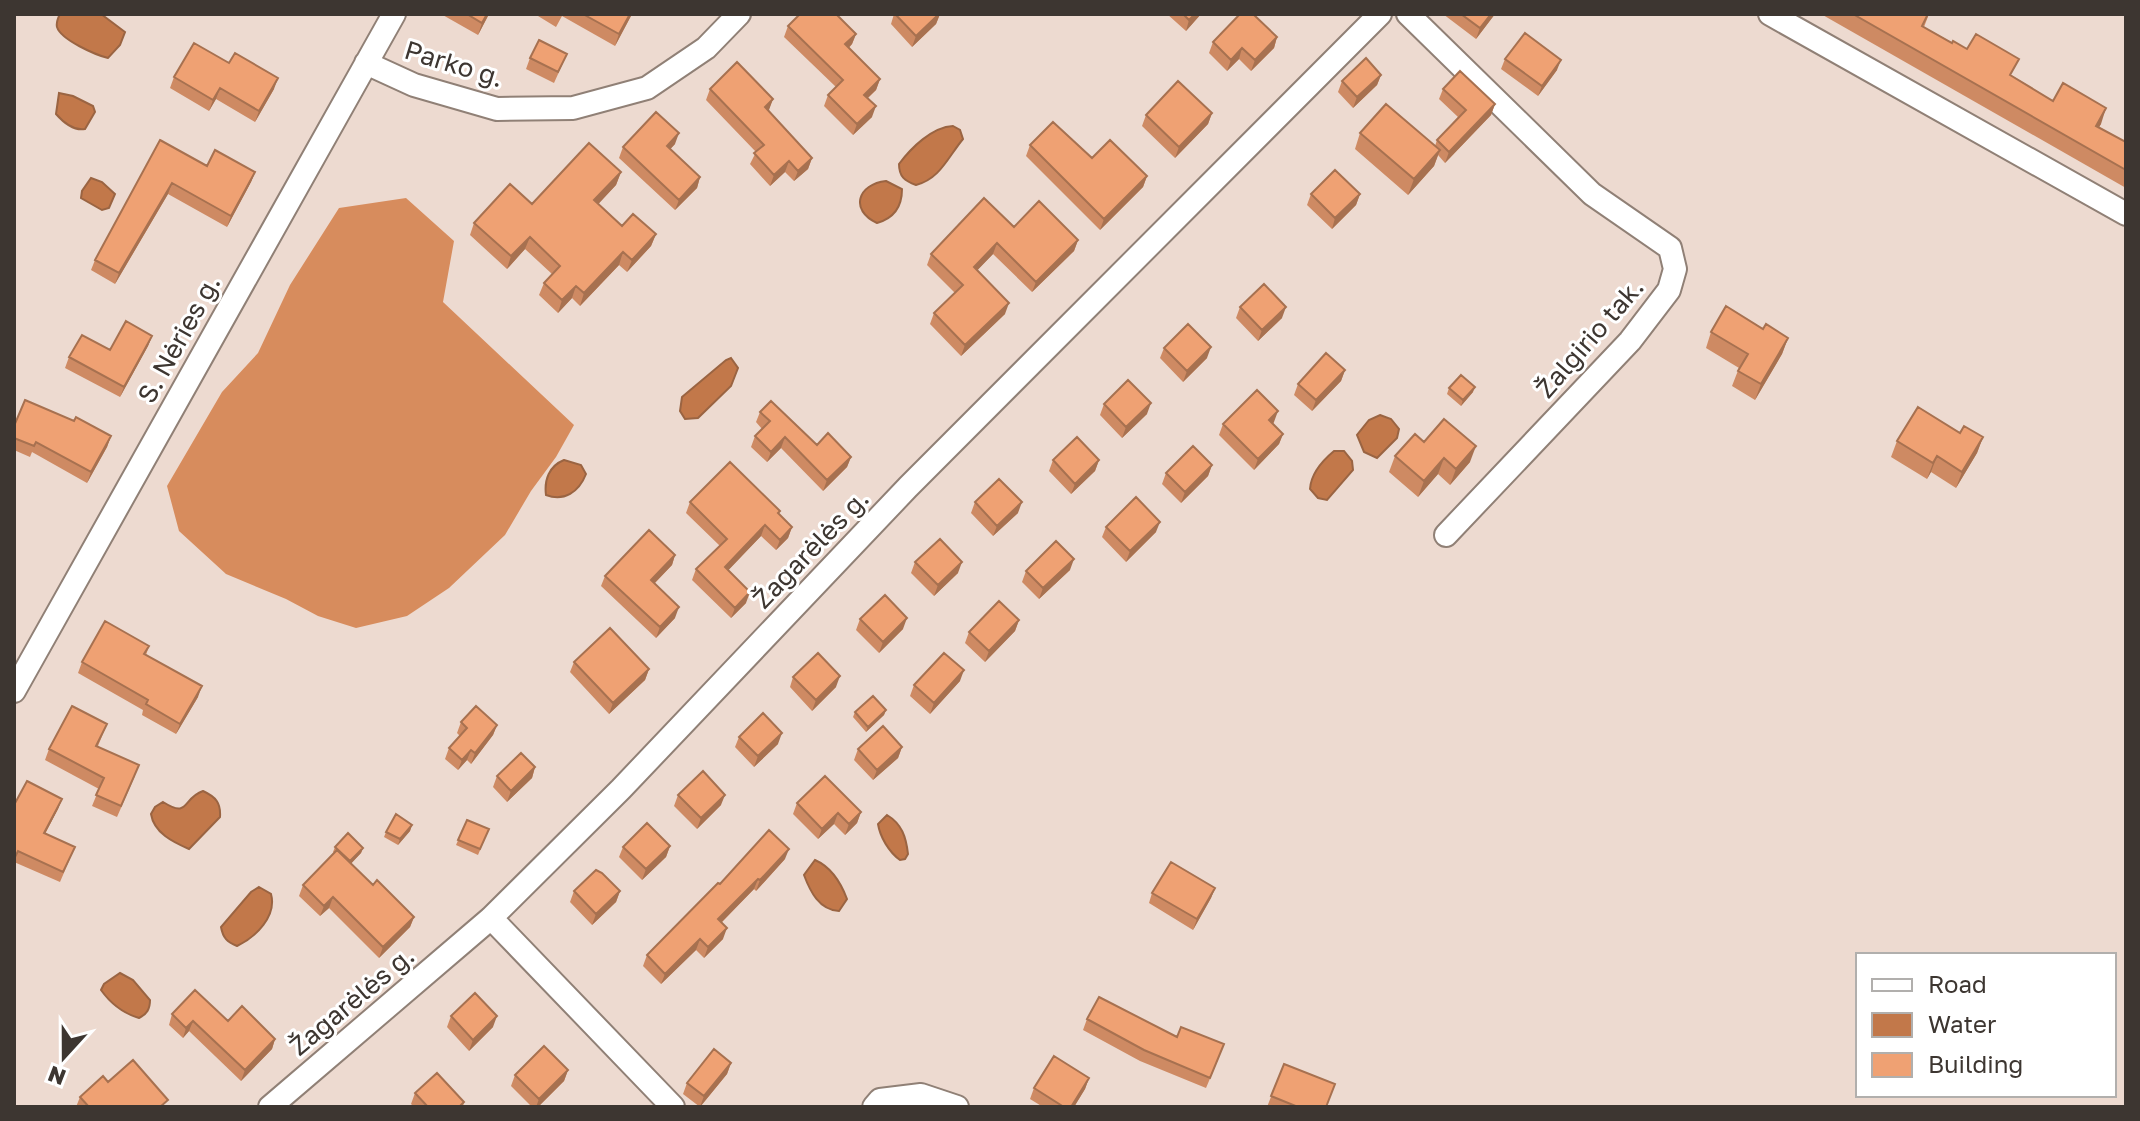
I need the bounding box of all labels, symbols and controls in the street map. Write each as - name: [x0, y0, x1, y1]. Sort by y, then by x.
- street label: Parko g.: [401, 34, 507, 93]
- street label: S. Nėries g.: [131, 269, 226, 408]
- street label: Žalgirio tak.: [1529, 272, 1650, 404]
- street label: Žagarėlės g.: [746, 483, 875, 614]
- street label: Žagarėlės g.: [283, 940, 420, 1062]
- legend: [1856, 953, 2116, 1097]
- text: Road: [1928, 969, 1987, 998]
- text: Water: [1928, 1009, 1996, 1038]
- north arrow: [24, 1017, 104, 1097]
- text: Building: [1928, 1049, 2023, 1078]
- text: N: [44, 1061, 69, 1092]

